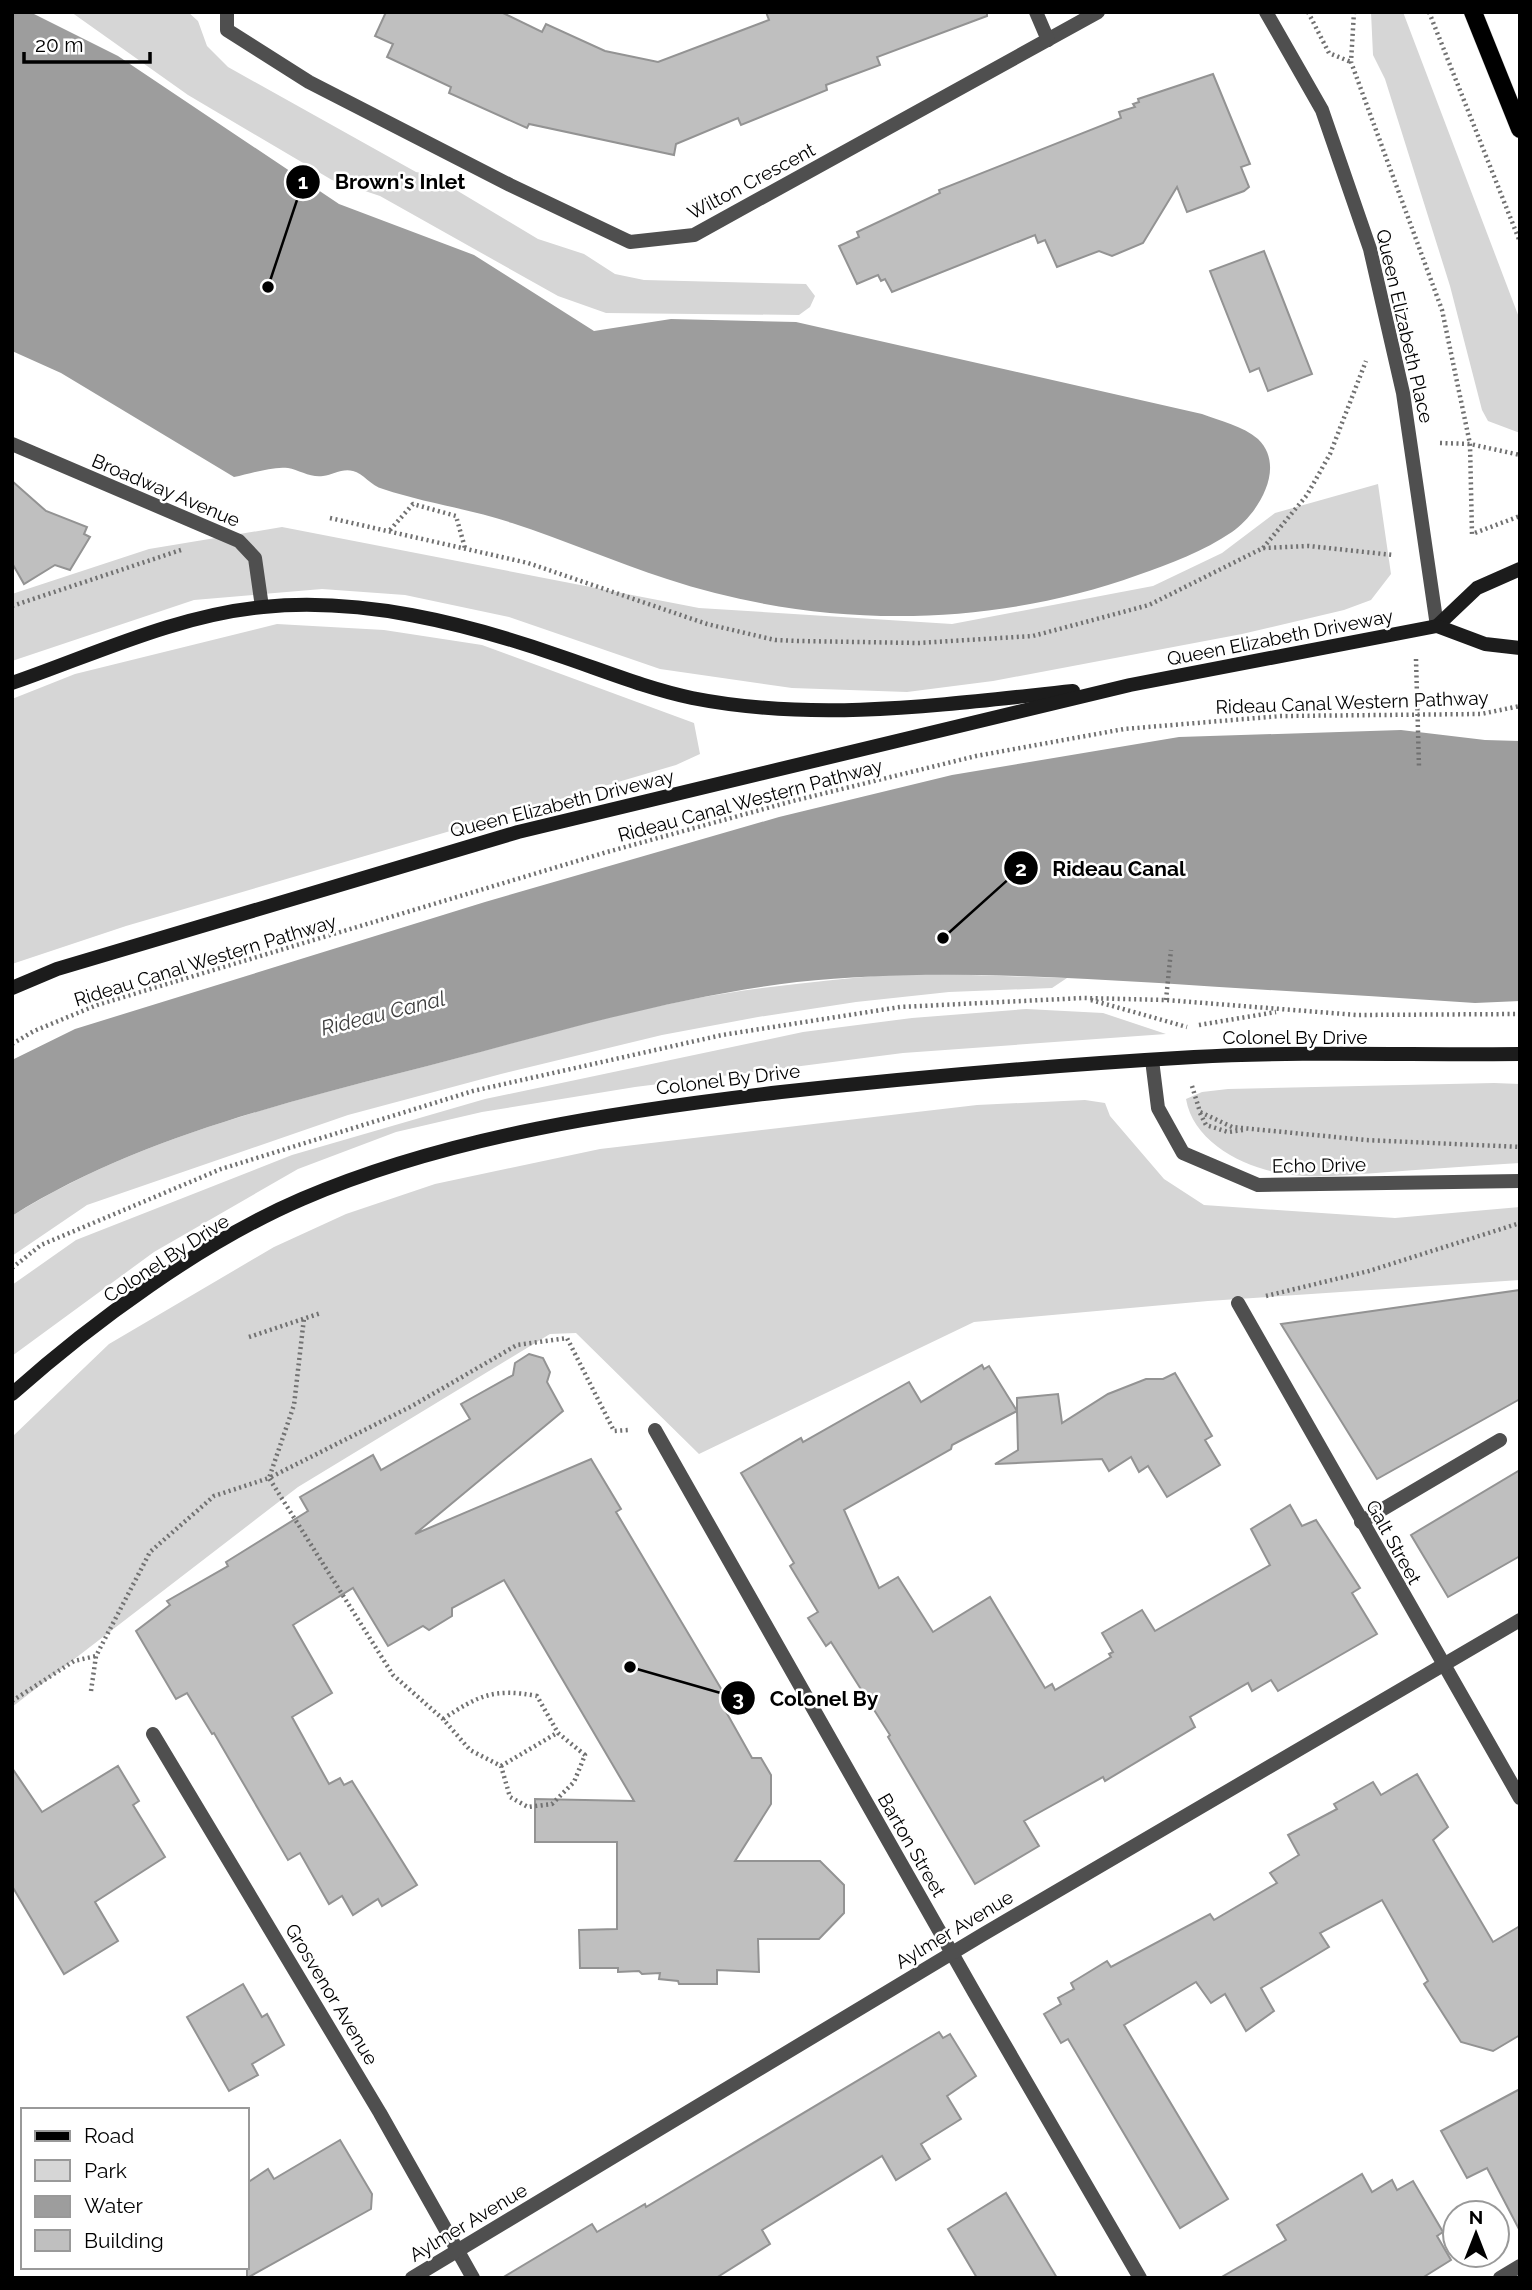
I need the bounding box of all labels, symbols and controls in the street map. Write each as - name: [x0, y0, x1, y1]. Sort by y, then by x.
- scale bar: [24, 21, 150, 65]
- text: 20 m: [35, 32, 83, 57]
- street label: Wilton Crescent: [684, 138, 819, 224]
- callout: Brown's Inlet: [285, 161, 479, 203]
- text: 1: [298, 169, 308, 194]
- text: Brown's Inlet: [335, 169, 465, 194]
- street label: Queen Elizabeth Place: [1372, 227, 1438, 425]
- street label: Broadway Avenue: [89, 449, 243, 531]
- street label: Queen Elizabeth Driveway: [1165, 604, 1395, 670]
- street label: Rideau Canal Western Pathway: [1215, 686, 1489, 718]
- street label: Rideau Canal Western Pathway: [615, 754, 885, 846]
- street label: Queen Elizabeth Driveway: [448, 765, 676, 841]
- callout: Rideau Canal: [1004, 847, 1200, 889]
- text: 2: [1015, 856, 1027, 881]
- text: Rideau Canal: [1052, 856, 1186, 881]
- street label: Rideau Canal Western Pathway: [71, 910, 339, 1010]
- water label: Rideau Canal: [318, 985, 448, 1041]
- street label: Colonel By Drive: [1223, 1026, 1367, 1048]
- street label: Colonel By Drive: [655, 1059, 801, 1099]
- street label: Echo Drive: [1272, 1153, 1366, 1177]
- street label: Colonel By Drive: [99, 1209, 233, 1307]
- street label: Galt Street: [1362, 1496, 1426, 1589]
- callout: Colonel By: [721, 1677, 893, 1719]
- text: 3: [732, 1686, 744, 1711]
- text: Colonel By: [770, 1686, 879, 1711]
- street label: Barton Street: [874, 1789, 951, 1901]
- street label: Aylmer Avenue: [891, 1885, 1017, 1973]
- street label: Grosvenor Avenue: [281, 1919, 383, 2069]
- legend: [21, 2108, 248, 2269]
- text: Road: [84, 2123, 134, 2148]
- text: Park: [84, 2158, 127, 2183]
- street label: Aylmer Avenue: [405, 2178, 531, 2266]
- text: Water: [84, 2193, 143, 2218]
- north arrow: [1441, 2199, 1511, 2269]
- text: N: [1469, 2206, 1483, 2228]
- text: Building: [84, 2228, 164, 2253]

